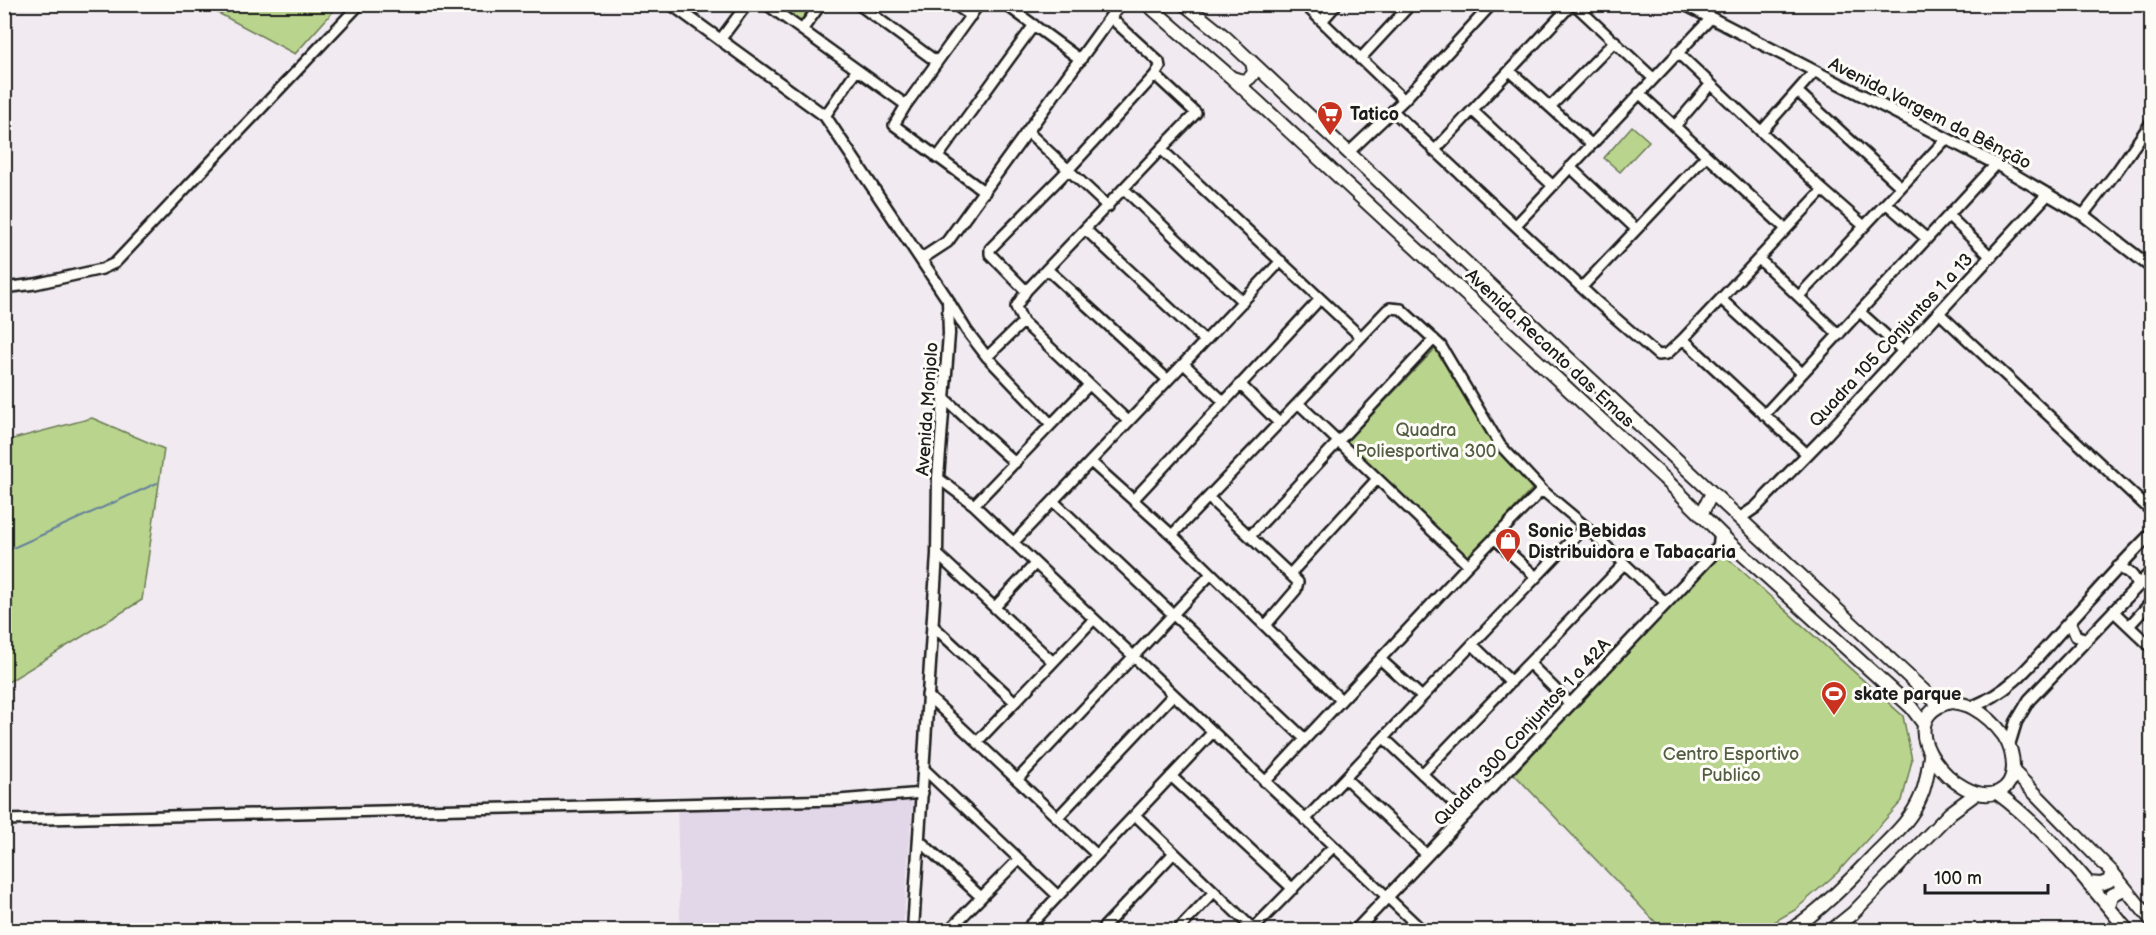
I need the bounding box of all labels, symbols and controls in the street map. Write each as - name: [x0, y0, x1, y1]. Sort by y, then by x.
- street label: Avenida Vargem da Bênção: [1825, 53, 2035, 174]
- supermarket icon: Tatico: [1315, 99, 1345, 137]
- place label: Tatico: [1350, 104, 1399, 125]
- street label: Quadra 105 Conjuntos 1 a 13: [1805, 249, 1977, 432]
- street label: Avenida Recanto das Emas: [1461, 265, 1638, 432]
- street label: Avenida Monjolo: [912, 342, 943, 477]
- park label: Quadra Poliesportiva 300: [1356, 420, 1496, 462]
- place label: Sonic Bebidas Distribuidora e Tabacaria: [1528, 521, 1736, 563]
- shop icon: Sonic Bebidas Distribuidora e Tabacaria: [1493, 526, 1523, 564]
- street label: Quadra 300 Conjuntos 1 a 42A: [1430, 634, 1615, 831]
- sports icon: skate parque: [1819, 679, 1849, 717]
- place label: skate parque: [1854, 684, 1961, 705]
- park label: Centro Esportivo Publico: [1663, 744, 1799, 786]
- scale bar: [1925, 857, 2048, 895]
- text: 100 m: [1934, 868, 1982, 889]

